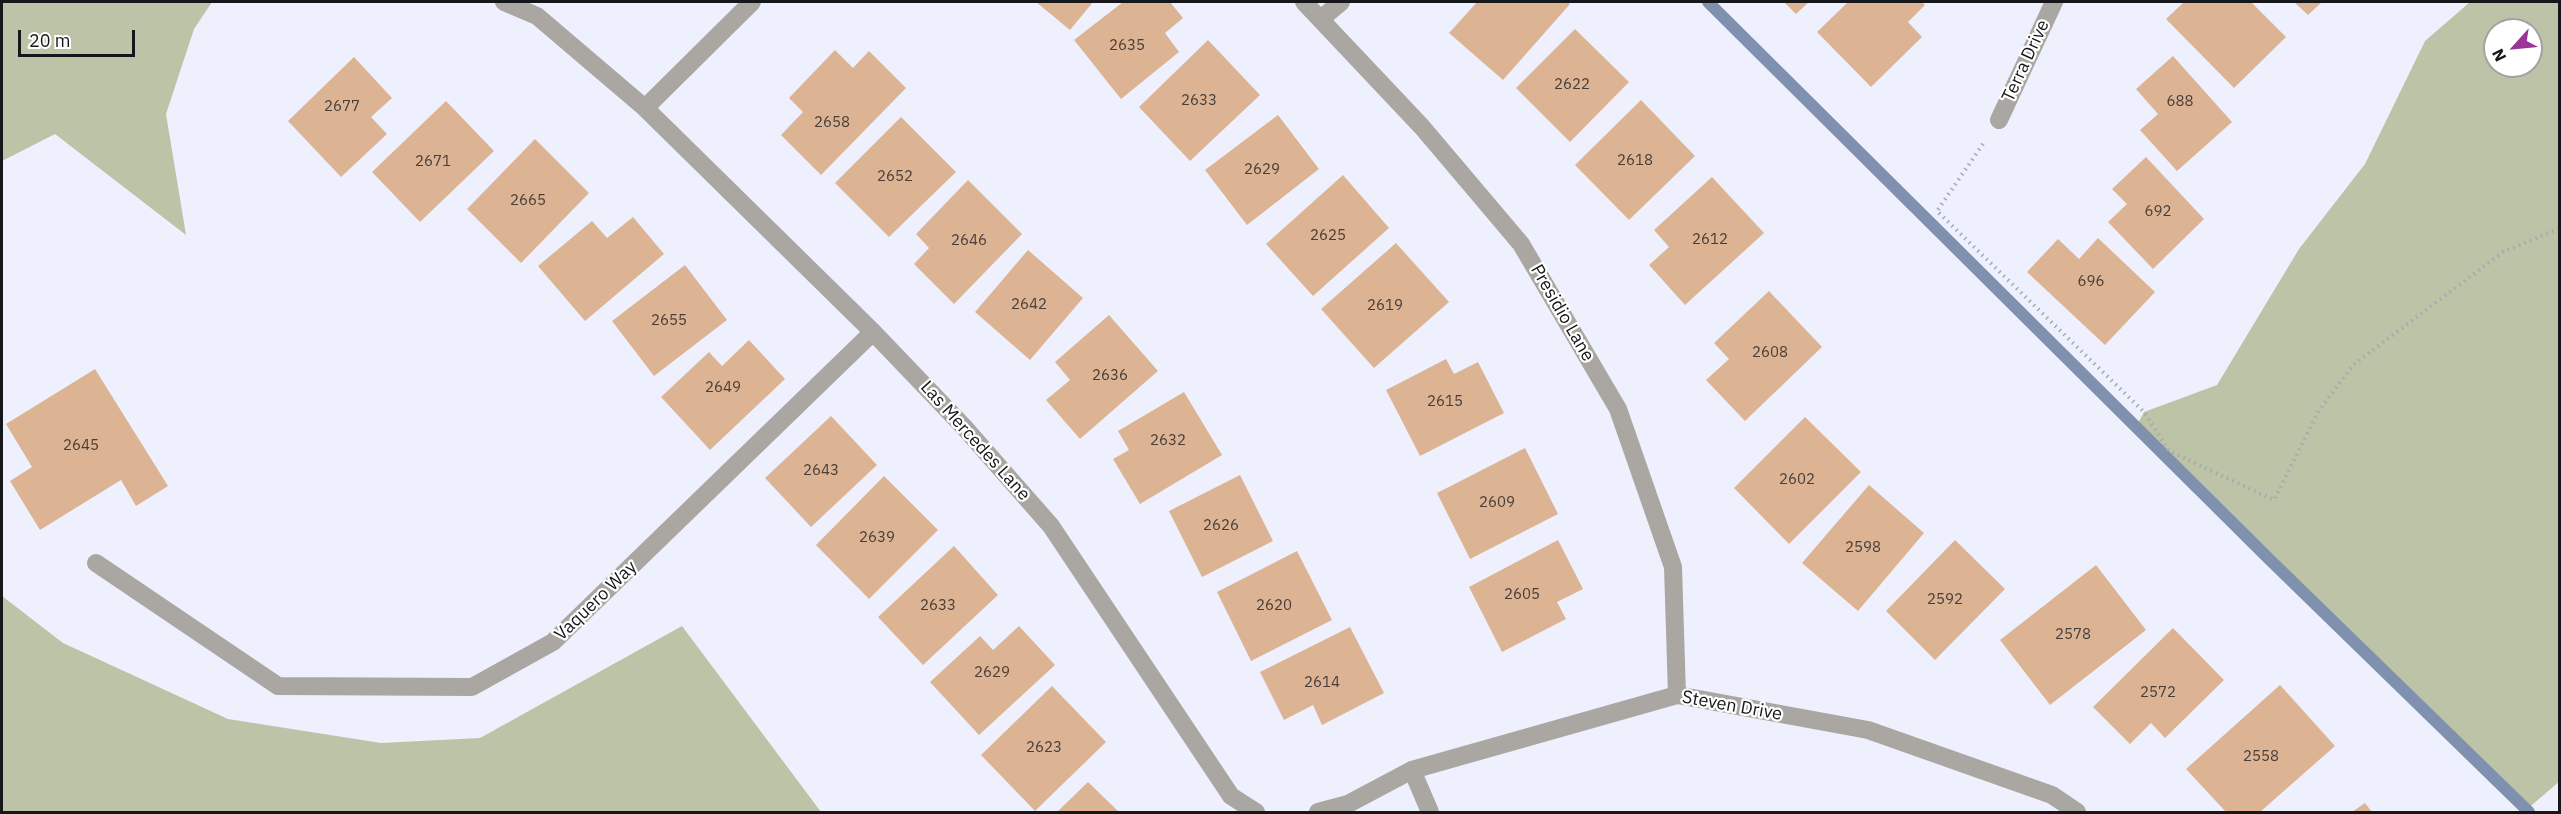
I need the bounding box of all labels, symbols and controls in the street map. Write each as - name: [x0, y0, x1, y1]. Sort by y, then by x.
- street label: Terra Drive: [1998, 17, 2054, 105]
- scale bar: [21, 18, 138, 56]
- north arrow: [2483, 18, 2543, 78]
- text: 20 m: [29, 29, 71, 52]
- house number: 2635: [1109, 37, 1145, 55]
- text: N: [2487, 46, 2510, 65]
- house number: 2622: [1554, 76, 1590, 94]
- house number: 2633: [1181, 92, 1217, 110]
- house number: 688: [2167, 93, 2193, 111]
- house number: 2677: [324, 98, 360, 116]
- house number: 2658: [814, 114, 850, 132]
- house number: 2618: [1617, 152, 1653, 170]
- house number: 2671: [415, 153, 451, 171]
- house number: 2629: [1244, 161, 1280, 179]
- house number: 2652: [877, 168, 913, 186]
- house number: 2665: [510, 192, 546, 210]
- house number: 692: [2145, 203, 2171, 221]
- house number: 2625: [1310, 227, 1346, 245]
- house number: 2612: [1692, 231, 1728, 249]
- house number: 2646: [951, 232, 987, 250]
- street label: Presidio Lane: [1526, 261, 1598, 365]
- house number: 696: [2078, 273, 2104, 291]
- house number: 2642: [1011, 296, 1047, 314]
- house number: 2619: [1367, 297, 1403, 315]
- house number: 2655: [651, 312, 687, 330]
- house number: 2608: [1752, 344, 1788, 362]
- house number: 2636: [1092, 367, 1128, 385]
- street label: Las Mercedes Lane: [916, 377, 1034, 505]
- house number: 2649: [705, 379, 741, 397]
- house number: 2615: [1427, 393, 1463, 411]
- house number: 2632: [1150, 432, 1186, 450]
- house number: 2645: [63, 437, 99, 455]
- house number: 2643: [803, 462, 839, 480]
- house number: 2602: [1779, 471, 1815, 489]
- house number: 2609: [1479, 494, 1515, 512]
- house number: 2626: [1203, 517, 1239, 535]
- house number: 2639: [859, 529, 895, 547]
- house number: 2598: [1845, 539, 1881, 557]
- street label: Vaquero Way: [550, 556, 642, 646]
- house number: 2605: [1504, 586, 1540, 604]
- house number: 2592: [1927, 591, 1963, 609]
- house number: 2633: [920, 597, 956, 615]
- house number: 2620: [1256, 597, 1292, 615]
- house number: 2578: [2055, 626, 2091, 644]
- house number: 2629: [974, 664, 1010, 682]
- house number: 2614: [1304, 674, 1340, 692]
- house number: 2572: [2140, 684, 2176, 702]
- street label: Steven Drive: [1680, 687, 1784, 725]
- house number: 2623: [1026, 739, 1062, 757]
- house number: 2558: [2243, 748, 2279, 766]

